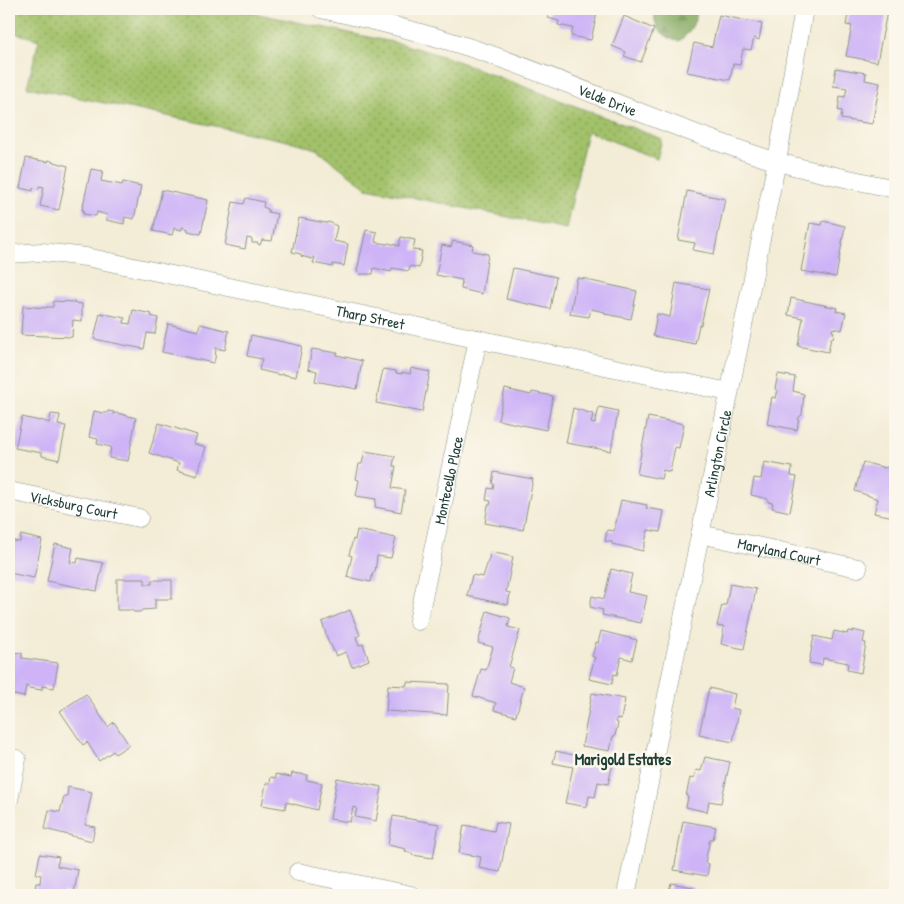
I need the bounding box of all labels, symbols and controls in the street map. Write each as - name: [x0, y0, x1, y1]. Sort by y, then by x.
- street label: Velde Drive: [575, 78, 640, 121]
- street label: Tharp Street: [334, 299, 408, 334]
- street label: Arlington Circle: [698, 408, 736, 499]
- street label: Montecello Place: [428, 434, 468, 526]
- street label: Vicksburg Court: [28, 485, 120, 524]
- street label: Maryland Court: [736, 532, 823, 570]
- district label: Marigold Estates: [575, 748, 672, 771]

